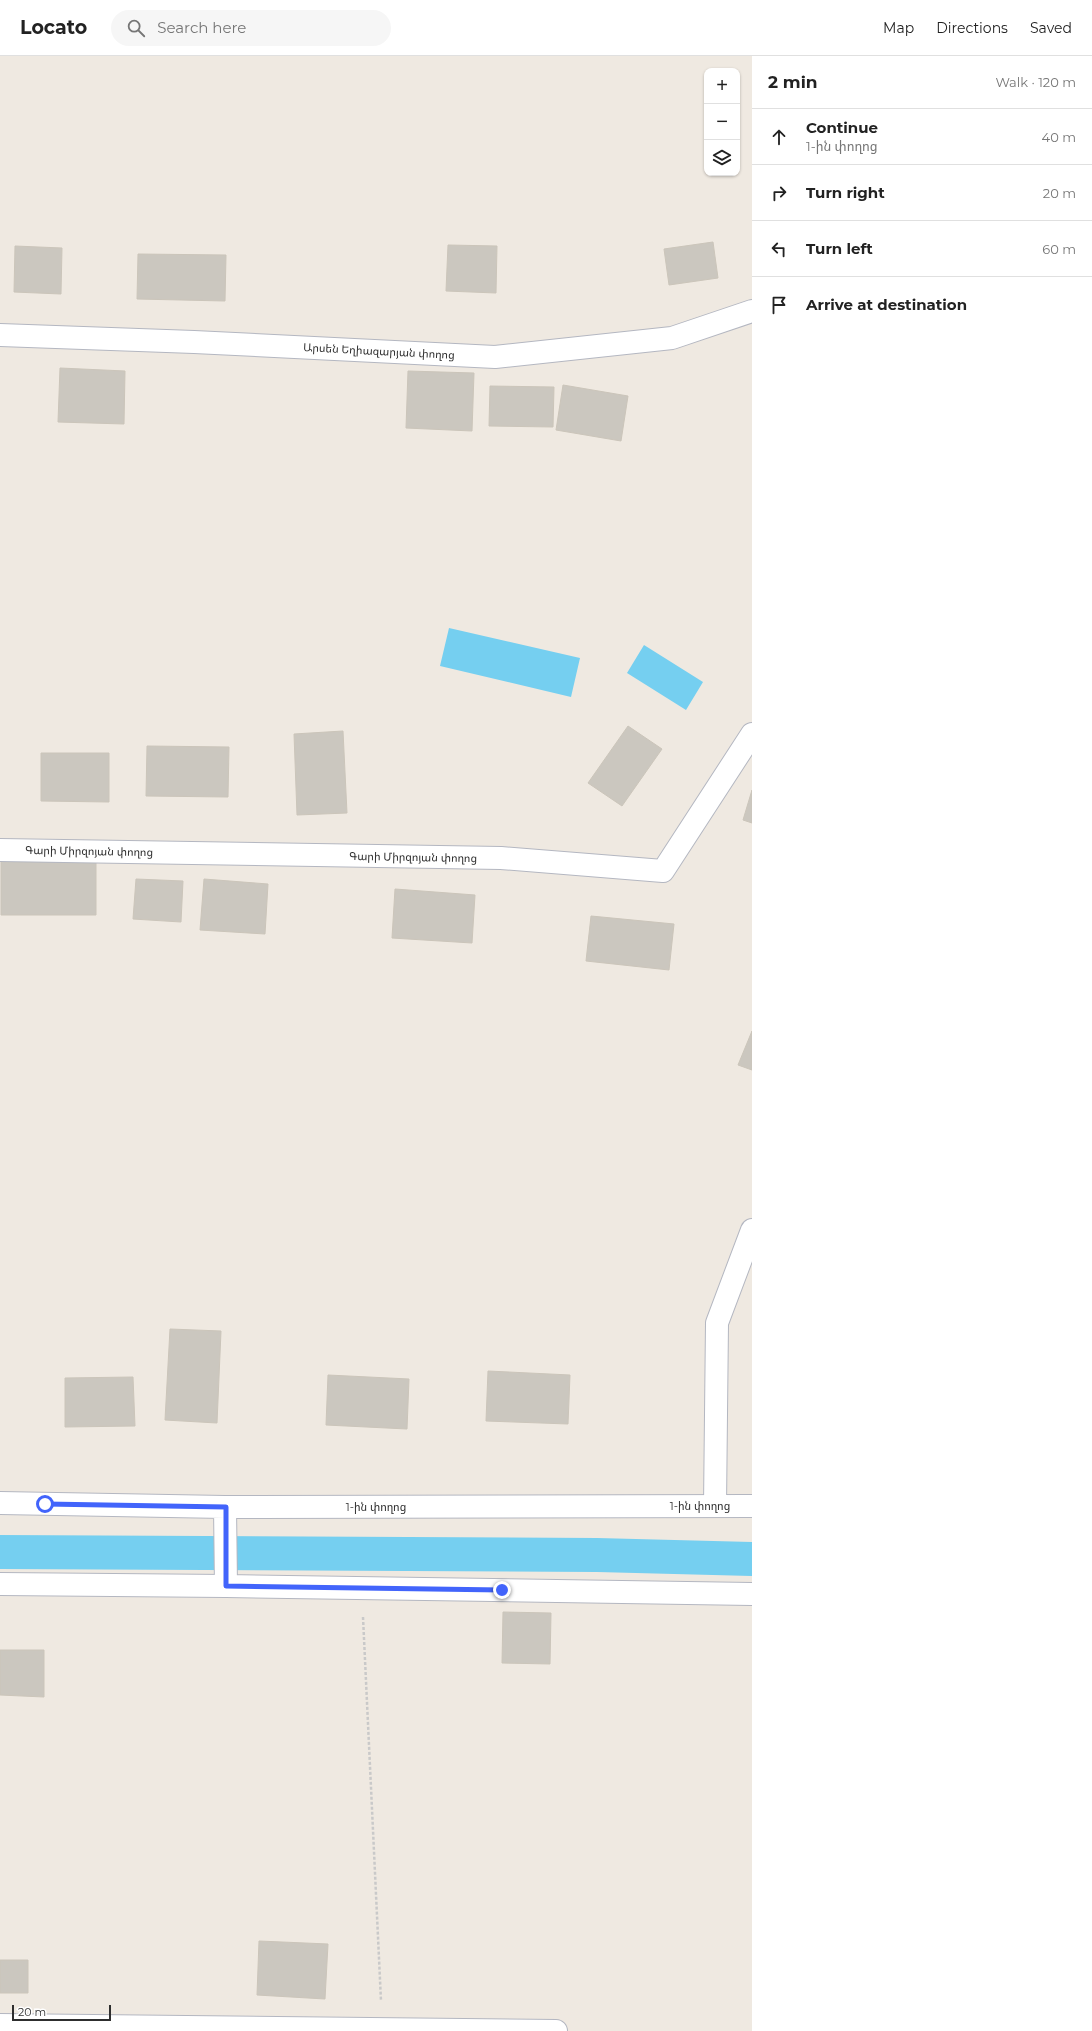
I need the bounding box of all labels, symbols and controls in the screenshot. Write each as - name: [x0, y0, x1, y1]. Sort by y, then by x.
- search box: [111, 10, 391, 46]
- text: Locato: [20, 16, 87, 39]
- icon: search: [125, 17, 147, 39]
- text: Search here: [157, 18, 246, 37]
- text: Map: [883, 19, 914, 37]
- text: Directions: [936, 19, 1008, 37]
- text: Saved: [1030, 19, 1072, 37]
- map controls: [704, 68, 740, 176]
- button: +: [704, 68, 740, 104]
- text: 2 min: [768, 72, 818, 92]
- text: Walk · 120 m: [995, 74, 1076, 90]
- button: −: [704, 104, 740, 140]
- text: Continue: [806, 118, 878, 137]
- icon: ahead: [768, 126, 790, 148]
- text: 40 m: [1042, 129, 1076, 145]
- text: 1-ին փողոց: [806, 138, 878, 154]
- button: layers: [704, 140, 740, 176]
- icon: right: [768, 182, 790, 204]
- text: Turn right: [806, 183, 885, 202]
- text: 20 m: [1043, 185, 1076, 201]
- icon: left: [768, 238, 790, 260]
- text: Turn left: [806, 239, 873, 258]
- text: 60 m: [1042, 241, 1076, 257]
- icon: arrive: [768, 294, 790, 316]
- text: Arrive at destination: [806, 295, 967, 314]
- street label: Արսեն Եղիազարյան փողոց: [303, 340, 455, 362]
- street label: Գարի Միրզոյան փողոց: [25, 843, 153, 859]
- street label: Գարի Միրզոյան փողոց: [349, 849, 477, 865]
- route start: [36, 1495, 54, 1513]
- street label: 1-ին փողոց: [670, 1499, 730, 1513]
- street label: 1-ին փողոց: [346, 1500, 406, 1514]
- route end: [493, 1581, 511, 1599]
- scale bar: [12, 2003, 111, 2022]
- text: 20 m: [18, 2005, 46, 2019]

